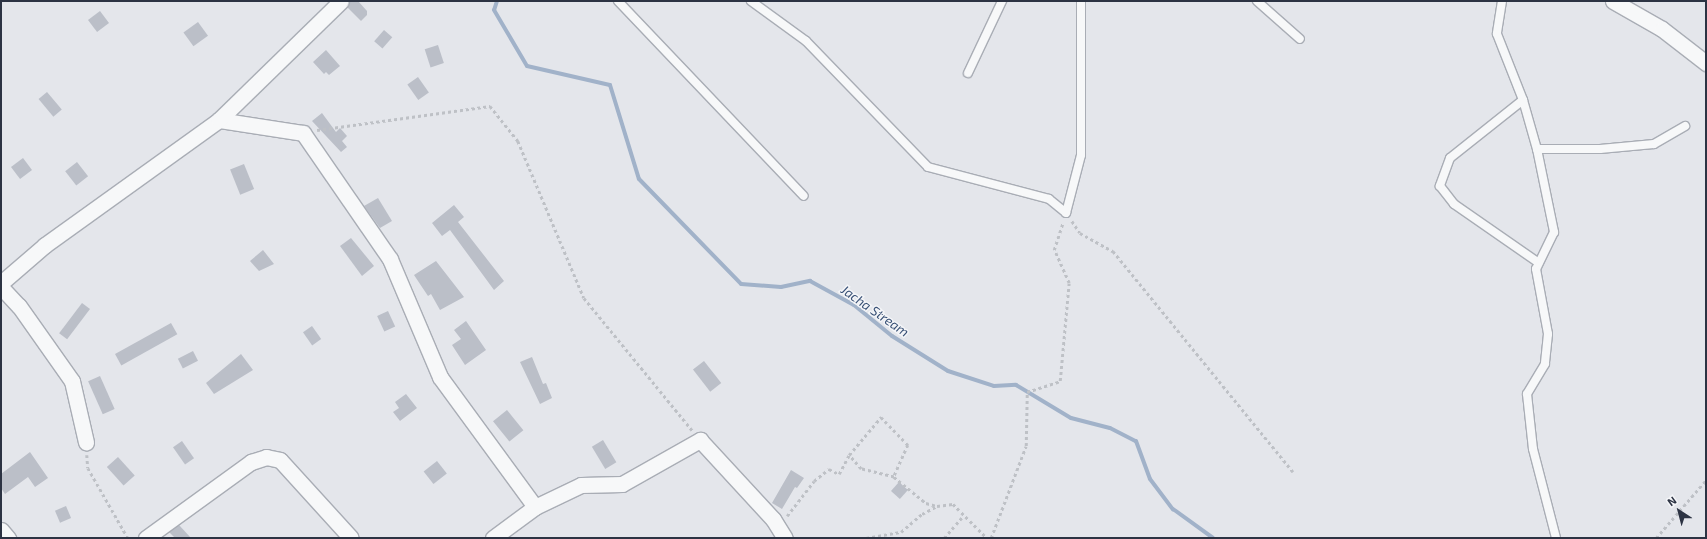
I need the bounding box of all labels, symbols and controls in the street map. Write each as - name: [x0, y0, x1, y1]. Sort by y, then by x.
- water label: Jacha Stream: [838, 282, 912, 340]
- north arrow: [1659, 491, 1699, 531]
- text: N: [1665, 493, 1679, 508]

